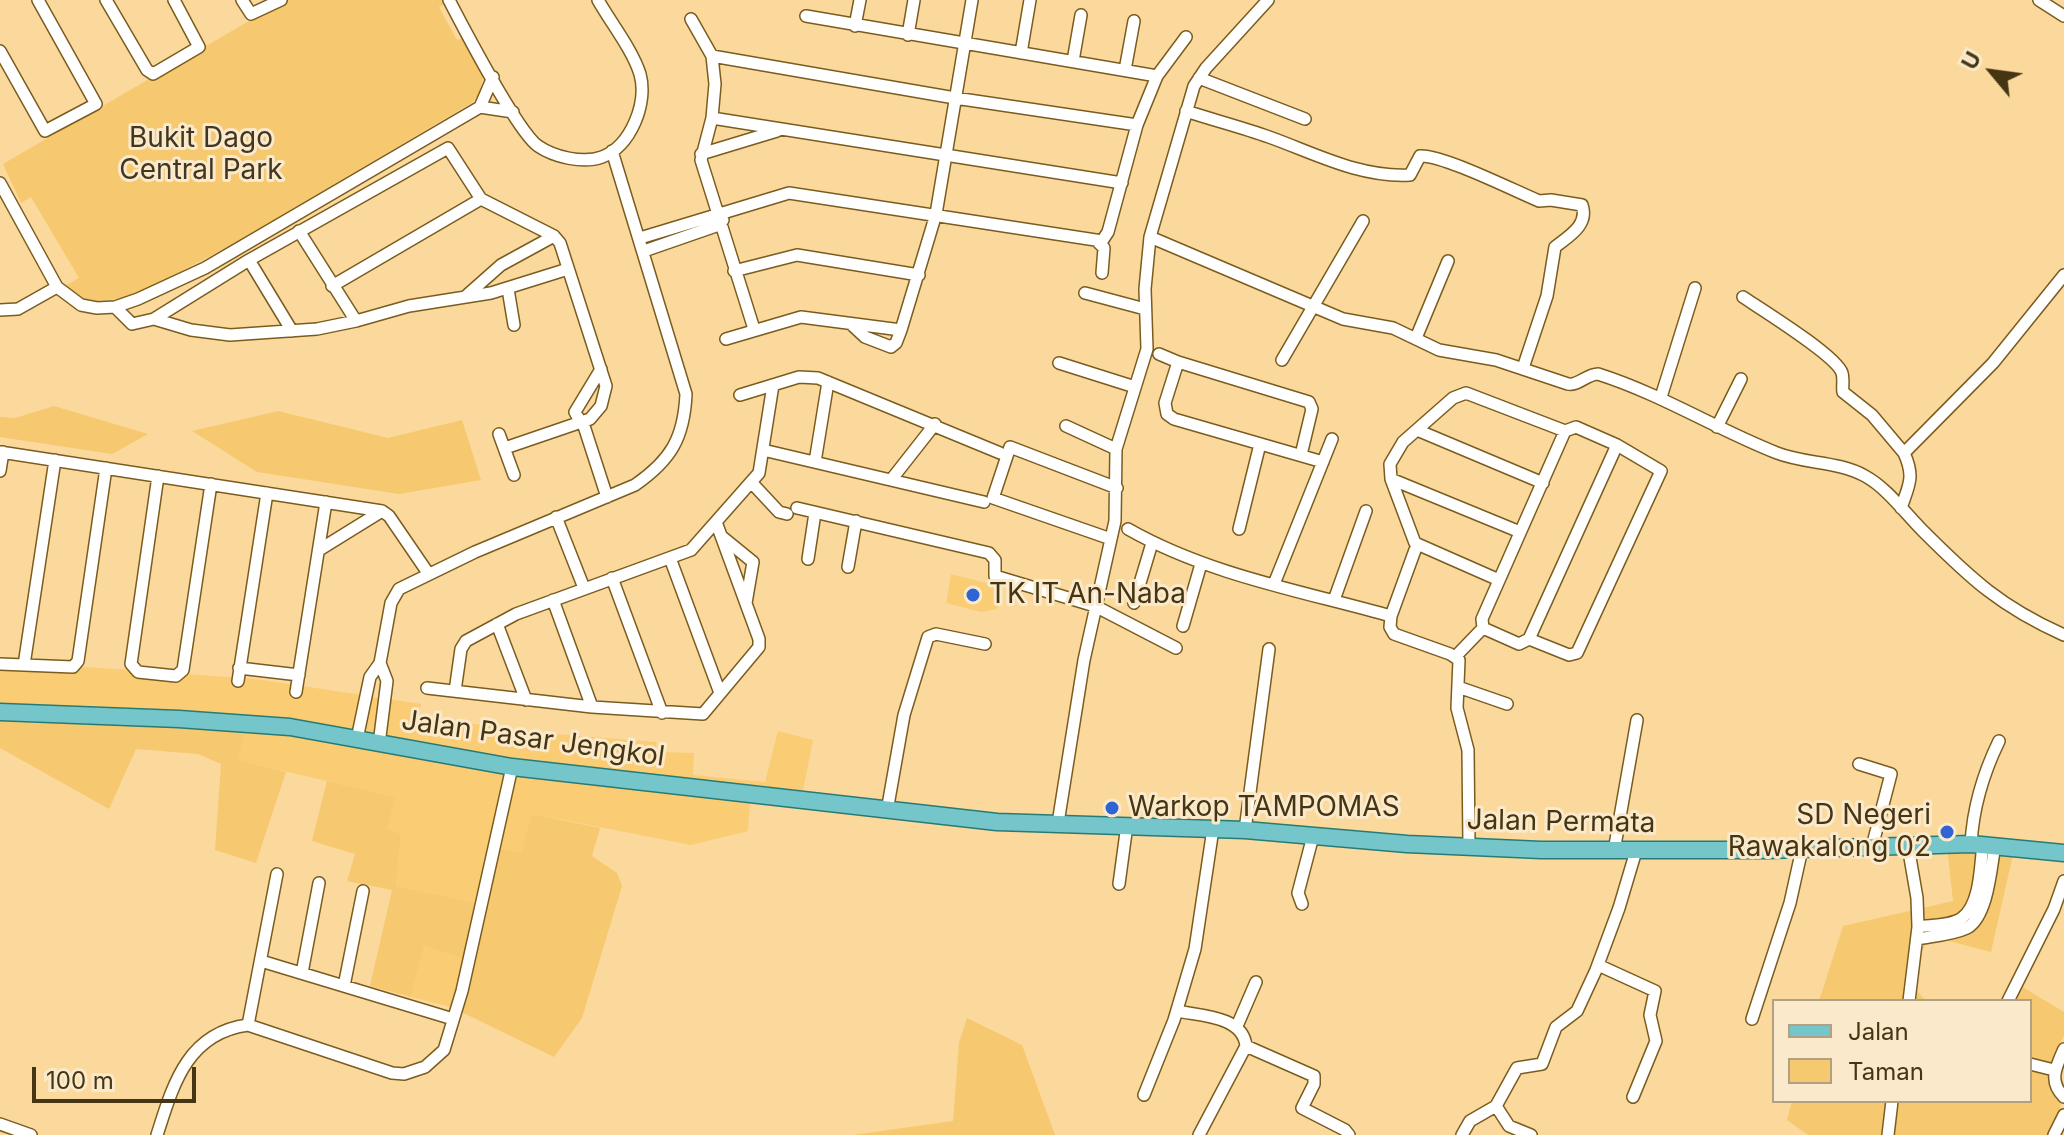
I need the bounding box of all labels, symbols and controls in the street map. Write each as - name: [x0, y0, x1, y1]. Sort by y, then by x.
- north arrow: [1952, 32, 2032, 112]
- text: U: [1956, 47, 1986, 74]
- park label: Bukit Dago Central Park: [119, 122, 283, 188]
- place label: TK IT An-Naba: [989, 578, 1186, 612]
- marker: TK IT An-Naba: [964, 586, 982, 604]
- street label: Jalan Pasar Jengkol: [399, 704, 667, 774]
- place label: Warkop TAMPOMAS: [1128, 791, 1400, 825]
- marker: Warkop TAMPOMAS: [1103, 799, 1121, 817]
- place label: SD Negeri Rawakalong 02: [1728, 799, 1931, 865]
- street label: Jalan Permata: [1466, 804, 1656, 840]
- marker: SD Negeri Rawakalong 02: [1938, 823, 1956, 841]
- legend: [1772, 999, 2032, 1103]
- text: Jalan: [1848, 1017, 1909, 1046]
- scale bar: [36, 1051, 200, 1101]
- text: Taman: [1848, 1057, 1924, 1086]
- text: 100 m: [46, 1066, 114, 1095]

